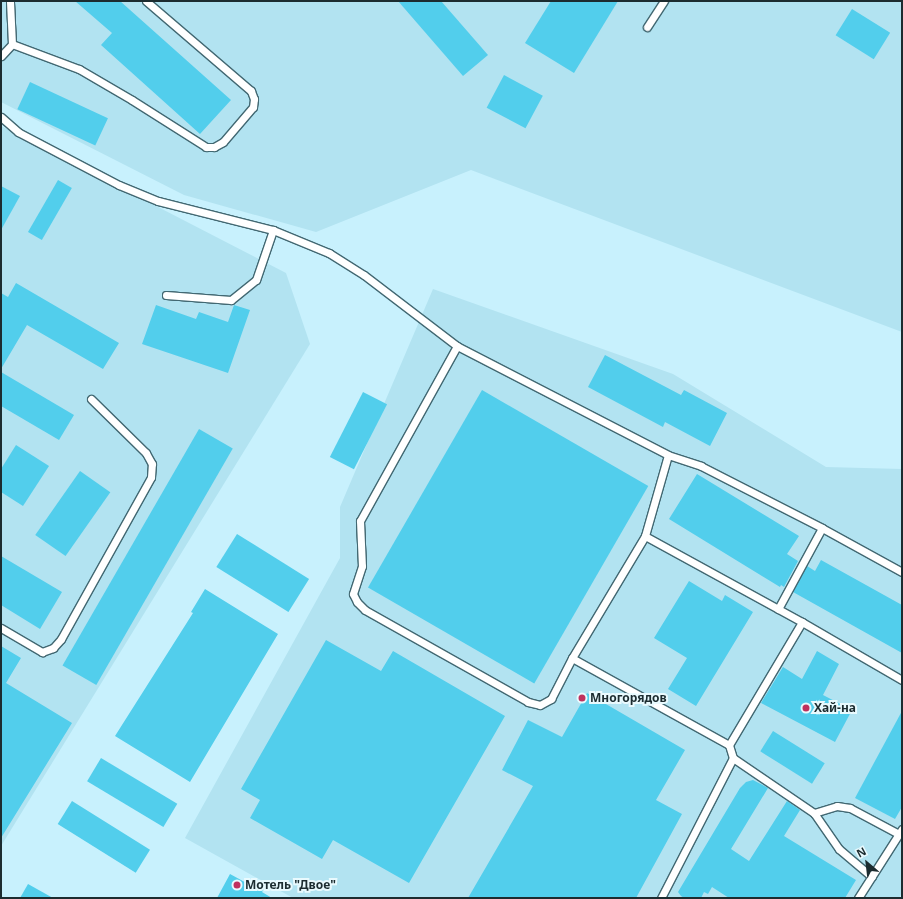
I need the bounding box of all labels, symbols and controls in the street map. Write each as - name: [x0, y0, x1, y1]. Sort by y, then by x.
- place label: Многорядов: [590, 691, 667, 705]
- marker: Многорядов: [577, 693, 587, 703]
- place label: Хай-на: [814, 701, 856, 715]
- marker: Хай-на: [801, 703, 811, 713]
- north arrow: [847, 843, 887, 883]
- text: N: [854, 843, 869, 861]
- place label: Мотель "Двое": [245, 878, 336, 892]
- marker: Мотель "Двое": [232, 880, 242, 890]

